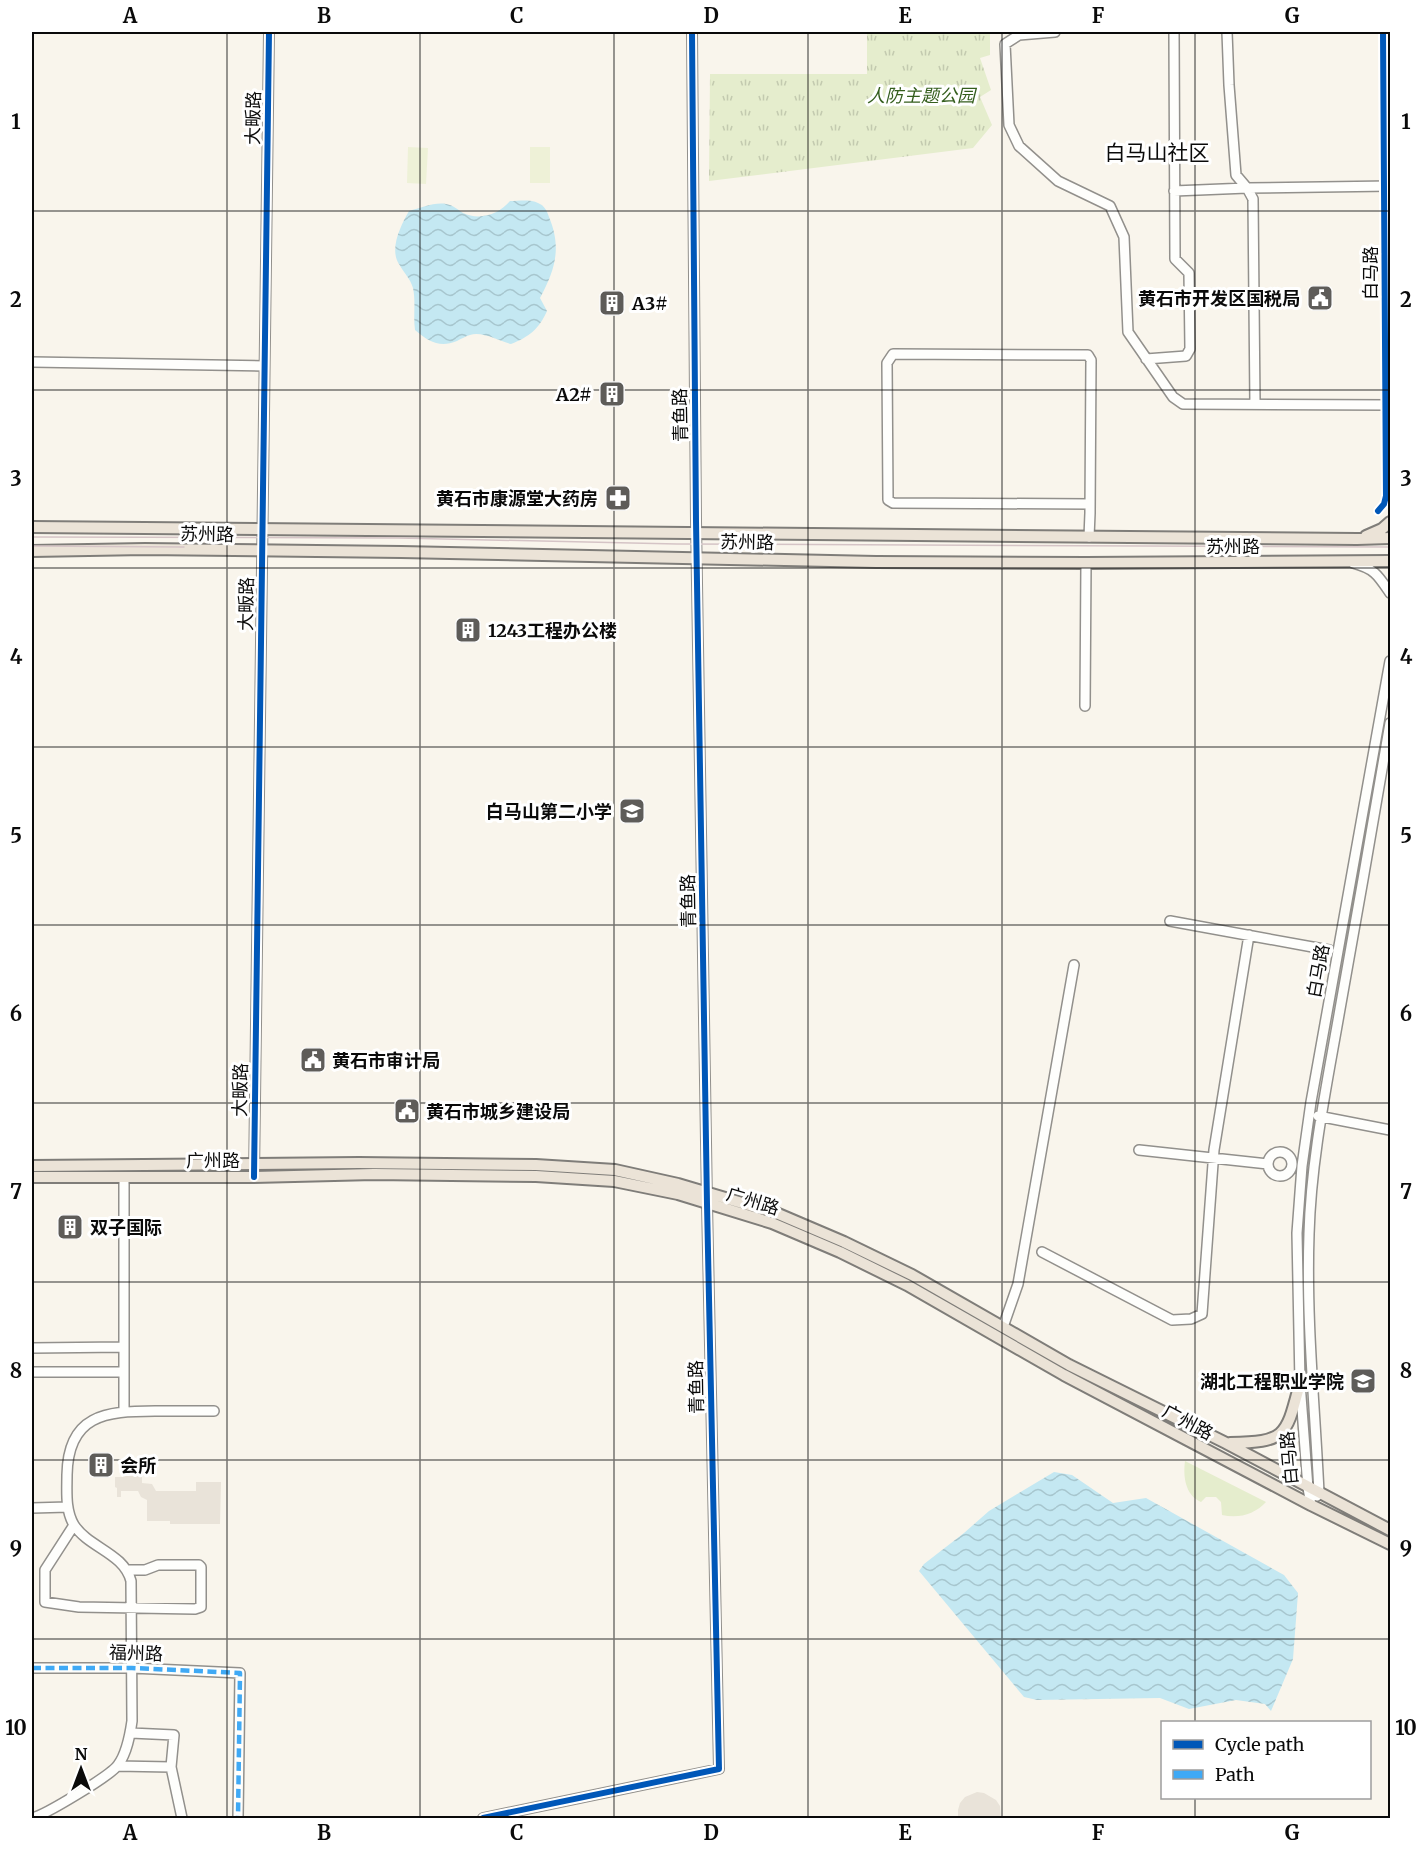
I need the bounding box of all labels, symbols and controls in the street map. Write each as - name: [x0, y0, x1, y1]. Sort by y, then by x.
- text: A: [122, 3, 138, 28]
- text: B: [317, 3, 331, 28]
- text: C: [510, 3, 524, 28]
- text: D: [703, 3, 719, 28]
- text: E: [898, 3, 912, 28]
- text: F: [1092, 3, 1105, 28]
- text: G: [1285, 3, 1300, 28]
- park label: 人防主题公园: [867, 84, 978, 107]
- street label: 大畈路: [241, 91, 265, 145]
- text: 1: [11, 109, 21, 134]
- text: 1: [1401, 109, 1411, 134]
- district label: 白马山社区: [1105, 139, 1210, 166]
- street label: 白马路: [1359, 246, 1382, 300]
- public building icon: 黄石市开发区国税局: [1305, 283, 1335, 313]
- text: 2: [10, 287, 22, 312]
- place label: 黄石市开发区国税局: [1138, 287, 1300, 310]
- text: 2: [1400, 287, 1412, 312]
- building icon: A3#: [597, 288, 627, 318]
- place label: A3#: [631, 292, 668, 315]
- building icon: A2#: [597, 379, 627, 409]
- place label: A2#: [555, 383, 592, 406]
- street label: 青鱼路: [668, 388, 692, 442]
- text: 3: [10, 466, 22, 491]
- text: 3: [1400, 466, 1412, 491]
- pharmacy icon: 黄石市康源堂大药房: [603, 483, 633, 513]
- place label: 黄石市康源堂大药房: [436, 487, 598, 510]
- street label: 苏州路: [180, 522, 234, 546]
- street label: 苏州路: [720, 530, 774, 554]
- street label: 苏州路: [1206, 535, 1260, 558]
- street label: 大畈路: [234, 577, 258, 631]
- building icon: 1243工程办公楼: [453, 615, 483, 645]
- place label: 1243工程办公楼: [488, 619, 617, 642]
- text: 4: [10, 644, 23, 669]
- text: 4: [1400, 644, 1413, 669]
- school or university icon: 白马山第二小学: [617, 796, 647, 826]
- place label: 白马山第二小学: [486, 800, 612, 823]
- text: 5: [10, 823, 22, 848]
- text: 5: [1400, 823, 1412, 848]
- street label: 青鱼路: [676, 874, 700, 928]
- street label: 白马路: [1302, 942, 1334, 1000]
- text: 6: [10, 1001, 22, 1026]
- text: 6: [1400, 1001, 1412, 1026]
- public building icon: 黄石市审计局: [298, 1045, 328, 1075]
- place label: 黄石市审计局: [332, 1049, 440, 1072]
- street label: 大畈路: [228, 1063, 252, 1117]
- public building icon: 黄石市城乡建设局: [392, 1096, 422, 1126]
- place label: 黄石市城乡建设局: [426, 1100, 570, 1123]
- street label: 广州路: [186, 1149, 240, 1172]
- text: 7: [10, 1179, 22, 1204]
- text: 7: [1400, 1179, 1412, 1204]
- street label: 广州路: [724, 1182, 782, 1220]
- building icon: 双子国际: [55, 1212, 85, 1242]
- place label: 双子国际: [90, 1216, 162, 1239]
- text: 8: [10, 1358, 22, 1383]
- text: 8: [1400, 1358, 1412, 1383]
- street label: 青鱼路: [684, 1360, 708, 1414]
- school or university icon: 湖北工程职业学院: [1348, 1366, 1378, 1396]
- place label: 湖北工程职业学院: [1200, 1370, 1344, 1393]
- street label: 广州路: [1159, 1399, 1217, 1445]
- street label: 白马路: [1275, 1430, 1303, 1486]
- building icon: 会所: [86, 1450, 116, 1480]
- place label: 会所: [120, 1454, 156, 1477]
- text: 9: [10, 1536, 22, 1561]
- text: 9: [1400, 1536, 1412, 1561]
- street label: 福州路: [109, 1641, 163, 1665]
- text: 10: [5, 1715, 27, 1740]
- text: 10: [1395, 1715, 1417, 1740]
- legend: [1161, 1721, 1371, 1799]
- text: Cycle path: [1215, 1733, 1305, 1756]
- north arrow: [51, 1739, 111, 1799]
- text: N: [75, 1744, 88, 1764]
- text: Path: [1215, 1763, 1255, 1786]
- text: A: [122, 1820, 138, 1845]
- text: B: [317, 1820, 331, 1845]
- text: C: [510, 1820, 524, 1845]
- text: D: [703, 1820, 719, 1845]
- text: E: [898, 1820, 912, 1845]
- text: F: [1092, 1820, 1105, 1845]
- text: G: [1285, 1820, 1300, 1845]

